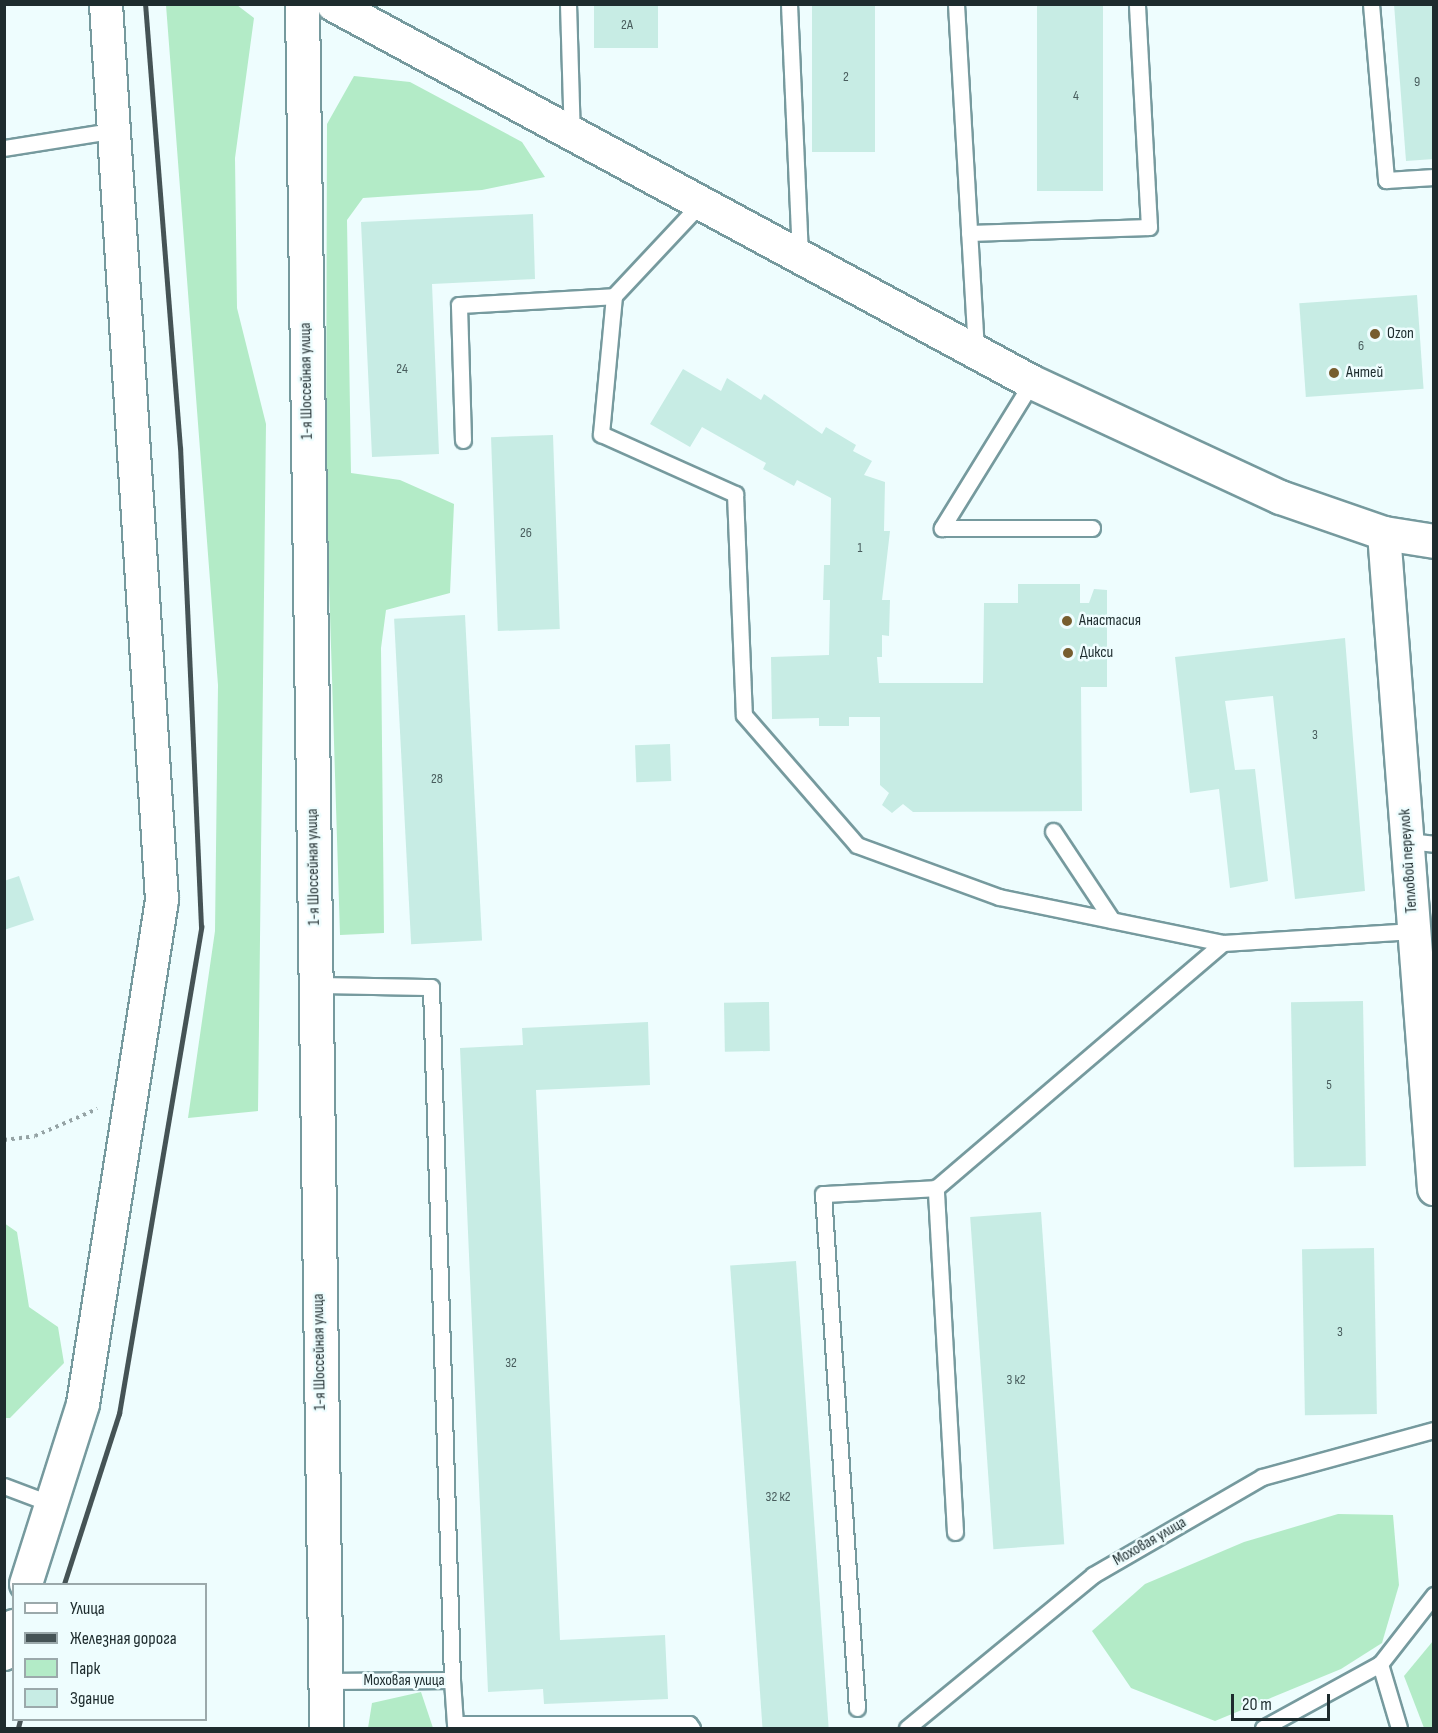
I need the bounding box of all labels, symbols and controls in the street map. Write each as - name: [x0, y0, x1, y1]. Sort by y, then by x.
- house number: 2А: [621, 17, 633, 33]
- house number: 2: [843, 69, 849, 85]
- house number: 9: [1414, 74, 1420, 90]
- house number: 4: [1073, 88, 1079, 104]
- street label: 1-я Шоссейная улица: [296, 323, 318, 439]
- place label: Ozon: [1387, 324, 1414, 344]
- marker: Ozon: [1368, 327, 1382, 341]
- house number: 6: [1358, 338, 1364, 354]
- house number: 24: [396, 361, 408, 377]
- place label: Антей: [1346, 363, 1383, 383]
- marker: Антей: [1327, 366, 1341, 380]
- house number: 26: [520, 525, 532, 541]
- house number: 1: [858, 540, 862, 556]
- place label: Анастасия: [1079, 611, 1141, 631]
- marker: Анастасия: [1060, 614, 1074, 628]
- place label: Дикси: [1080, 643, 1113, 663]
- marker: Дикси: [1061, 646, 1075, 660]
- house number: 3: [1312, 727, 1318, 743]
- house number: 28: [431, 771, 443, 787]
- street label: Тепловой переулок: [1396, 808, 1422, 914]
- street label: 1-я Шоссейная улица: [303, 809, 325, 925]
- house number: 5: [1326, 1077, 1332, 1093]
- street label: 1-я Шоссейная улица: [309, 1294, 331, 1410]
- house number: 3: [1337, 1324, 1343, 1340]
- house number: 32: [505, 1355, 517, 1371]
- house number: 3 к2: [1006, 1372, 1026, 1388]
- house number: 32 к2: [766, 1489, 790, 1505]
- street label: Моховая улица: [1110, 1513, 1190, 1571]
- legend: [12, 1583, 207, 1721]
- text: Улица: [70, 1598, 105, 1619]
- text: Железная дорога: [70, 1628, 177, 1649]
- text: Парк: [70, 1658, 100, 1679]
- street label: Моховая улица: [363, 1671, 445, 1691]
- scale bar: [1234, 1682, 1333, 1720]
- text: Здание: [70, 1688, 115, 1709]
- text: 20 m: [1242, 1694, 1272, 1715]

